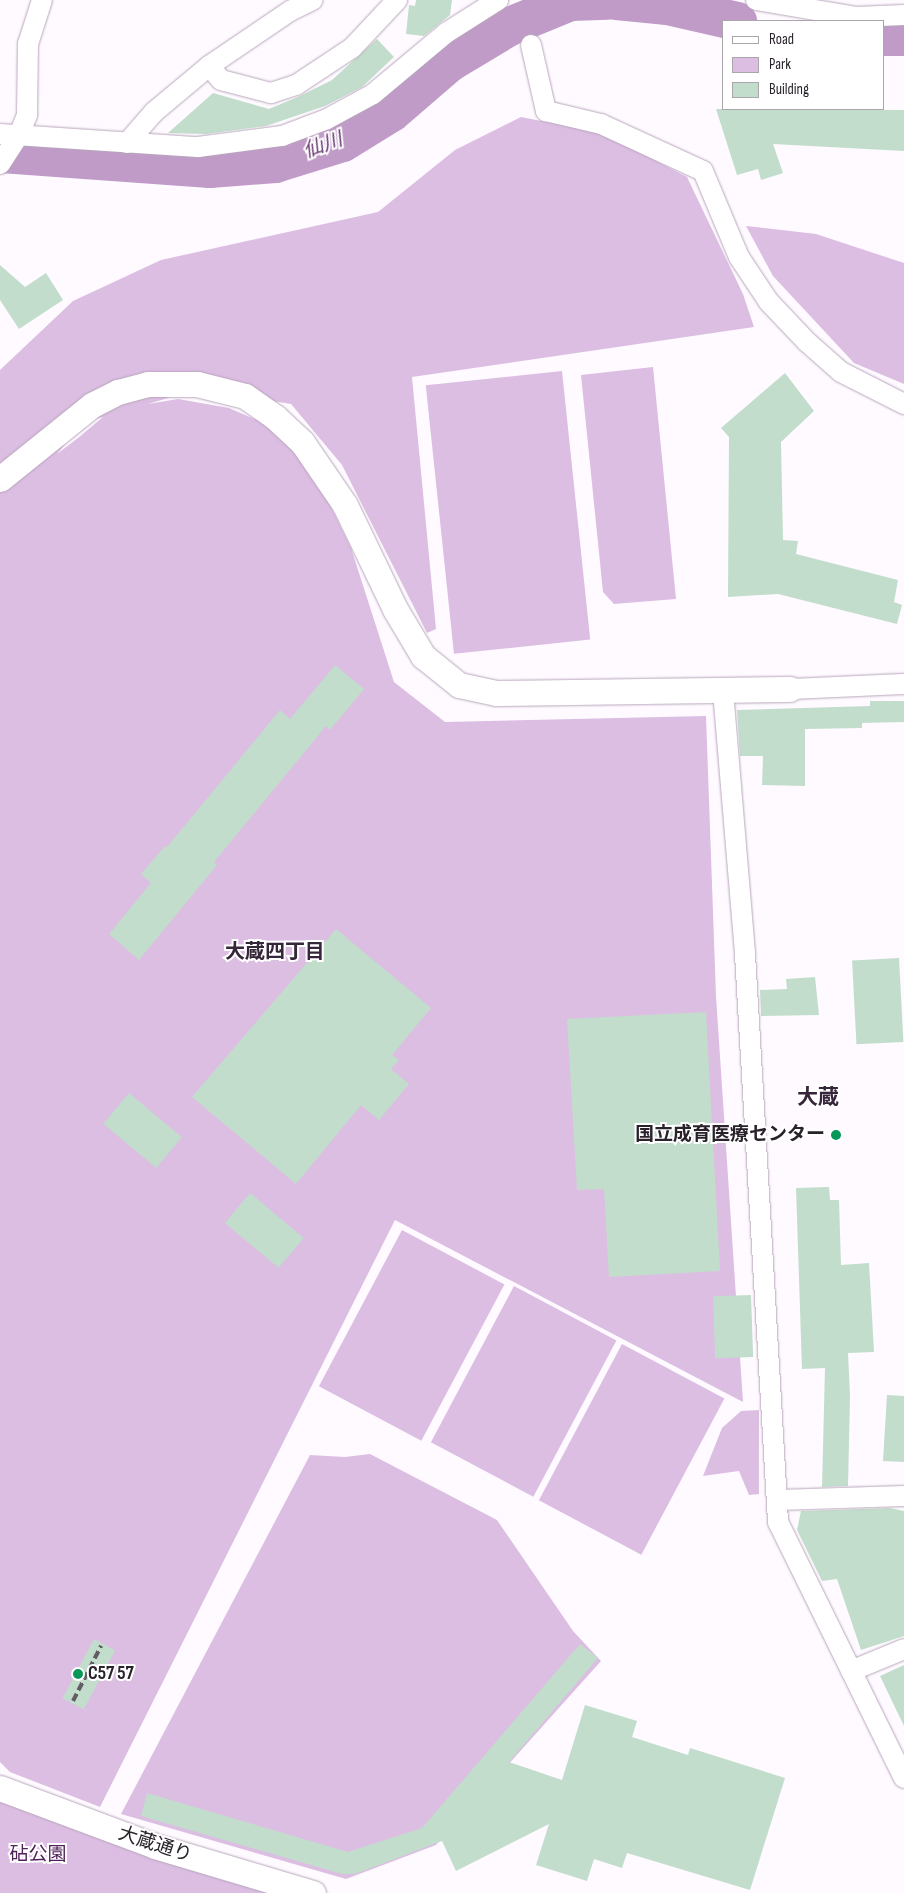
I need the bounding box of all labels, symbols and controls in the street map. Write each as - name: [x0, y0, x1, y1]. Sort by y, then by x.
- legend: [722, 20, 884, 110]
- text: Road: [769, 30, 794, 49]
- text: Park: [769, 55, 791, 74]
- text: Building: [769, 80, 809, 99]
- water label: 仙川: [300, 128, 346, 164]
- district label: 大蔵四丁目: [225, 940, 325, 964]
- district label: 大蔵: [797, 1085, 839, 1111]
- place label: 国立成育医療センター: [635, 1124, 825, 1146]
- marker: 国立成育医療センター: [829, 1128, 843, 1142]
- place label: C57 57: [88, 1663, 134, 1685]
- marker: C57 57: [72, 1668, 84, 1680]
- street label: 大蔵通り: [115, 1822, 195, 1868]
- park label: 砧公園: [10, 1844, 66, 1866]

